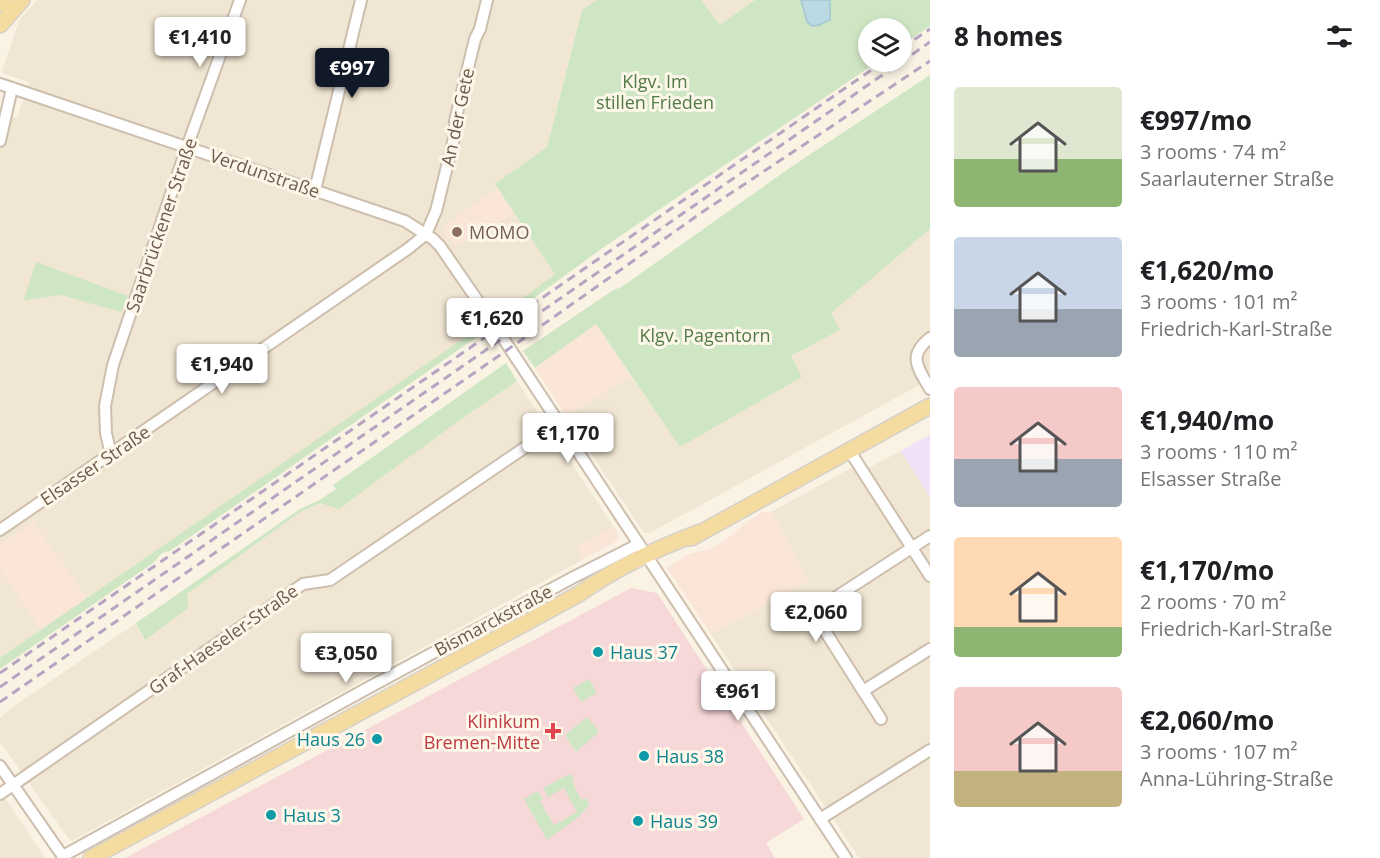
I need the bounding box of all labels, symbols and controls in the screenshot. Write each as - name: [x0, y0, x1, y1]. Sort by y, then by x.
- pin: €1,410: [151, 17, 249, 68]
- map controls: [858, 18, 912, 72]
- button: layers: [858, 18, 912, 72]
- text: 8 homes: [954, 18, 1063, 54]
- icon: filters: [1323, 20, 1356, 53]
- text: €1,410: [169, 23, 231, 50]
- pin: €997: [316, 48, 388, 99]
- text: €997: [329, 54, 375, 81]
- street label: An der Gete: [435, 66, 479, 168]
- park label: Klgv. Im stillen Frieden: [596, 69, 714, 114]
- text: €997/mo: [1140, 102, 1252, 138]
- icon: home: [1002, 111, 1074, 183]
- street label: Saarbrückener Straße: [120, 135, 202, 315]
- text: 3 rooms · 74 m²: [1140, 138, 1286, 165]
- street label: Verdunstraße: [207, 143, 323, 203]
- text: Saarlauterner Straße: [1140, 165, 1334, 192]
- place label: MOMO: [469, 220, 529, 244]
- marker: MOMO: [450, 225, 464, 239]
- text: €1,620/mo: [1140, 252, 1274, 288]
- icon: home: [1002, 261, 1074, 333]
- text: 3 rooms · 101 m²: [1140, 288, 1298, 315]
- pin: €1,620: [443, 298, 541, 349]
- text: €1,620: [461, 304, 523, 331]
- text: Friedrich-Karl-Straße: [1140, 315, 1333, 342]
- park label: Klgv. Pagentorn: [639, 323, 771, 347]
- pin: €1,940: [173, 344, 271, 395]
- text: €1,940: [191, 350, 253, 377]
- text: €1,940/mo: [1140, 402, 1274, 438]
- icon: home: [1002, 411, 1074, 483]
- pin: €1,170: [519, 413, 617, 464]
- street label: Elsasser Straße: [35, 419, 155, 511]
- text: €1,170: [537, 419, 599, 446]
- text: 3 rooms · 110 m²: [1140, 438, 1298, 465]
- text: Elsasser Straße: [1140, 465, 1282, 492]
- text: €1,170/mo: [1140, 552, 1274, 588]
- icon: home: [1002, 561, 1074, 633]
- street label: Graf-Haeseler-Straße: [144, 578, 302, 700]
- street label: Bismarckstraße: [430, 579, 556, 661]
- text: 2 rooms · 70 m²: [1140, 588, 1286, 615]
- pin: €2,060: [767, 592, 865, 643]
- text: €2,060: [785, 598, 847, 625]
- text: Friedrich-Karl-Straße: [1140, 615, 1333, 642]
- pin: €3,050: [297, 633, 395, 684]
- text: €3,050: [315, 639, 377, 666]
- place label: Haus 37: [610, 640, 678, 664]
- marker: Haus 37: [591, 645, 605, 659]
- pin: €961: [702, 671, 774, 722]
- text: €961: [715, 677, 761, 704]
- text: €2,060/mo: [1140, 702, 1274, 738]
- place label: Klinikum Bremen-Mitte: [424, 709, 540, 754]
- icon: home: [1002, 711, 1074, 783]
- marker: Klinikum Bremen-Mitte: [544, 722, 562, 740]
- place label: Haus 26: [297, 727, 365, 751]
- marker: Haus 26: [370, 732, 384, 746]
- text: 3 rooms · 107 m²: [1140, 738, 1298, 765]
- place label: Haus 38: [656, 744, 724, 768]
- marker: Haus 38: [637, 749, 651, 763]
- text: Anna-Lühring-Straße: [1140, 765, 1334, 792]
- place label: Haus 3: [283, 803, 341, 827]
- marker: Haus 3: [264, 808, 278, 822]
- place label: Haus 39: [650, 809, 718, 833]
- marker: Haus 39: [631, 814, 645, 828]

